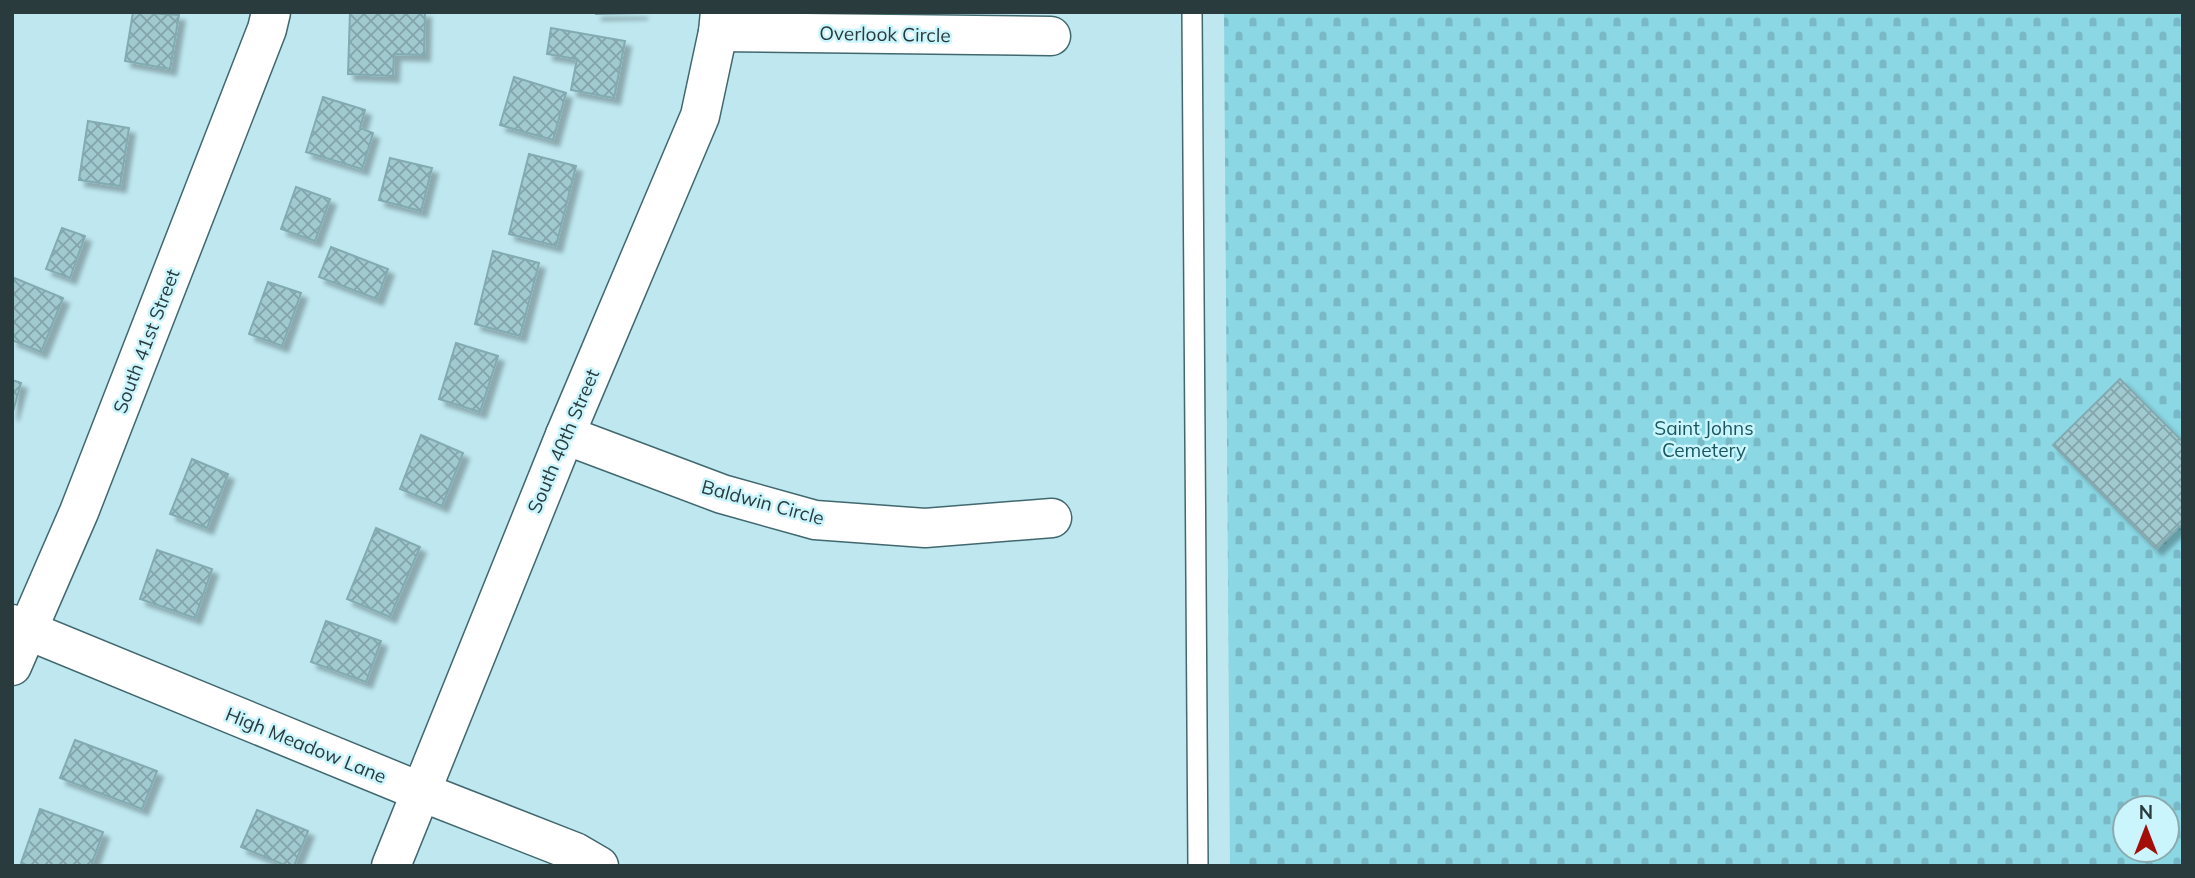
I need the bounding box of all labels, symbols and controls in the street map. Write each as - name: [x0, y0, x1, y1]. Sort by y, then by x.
- street label: Overlook Circle: [819, 21, 951, 47]
- street label: South 41st Street: [107, 265, 185, 417]
- street label: South 40th Street: [522, 365, 604, 517]
- park label: Saint Johns Cemetery: [1654, 416, 1754, 462]
- street label: Baldwin Circle: [699, 474, 827, 530]
- street label: High Meadow Lane: [222, 702, 390, 788]
- north arrow: [2111, 794, 2181, 864]
- text: N: [2139, 800, 2153, 824]

